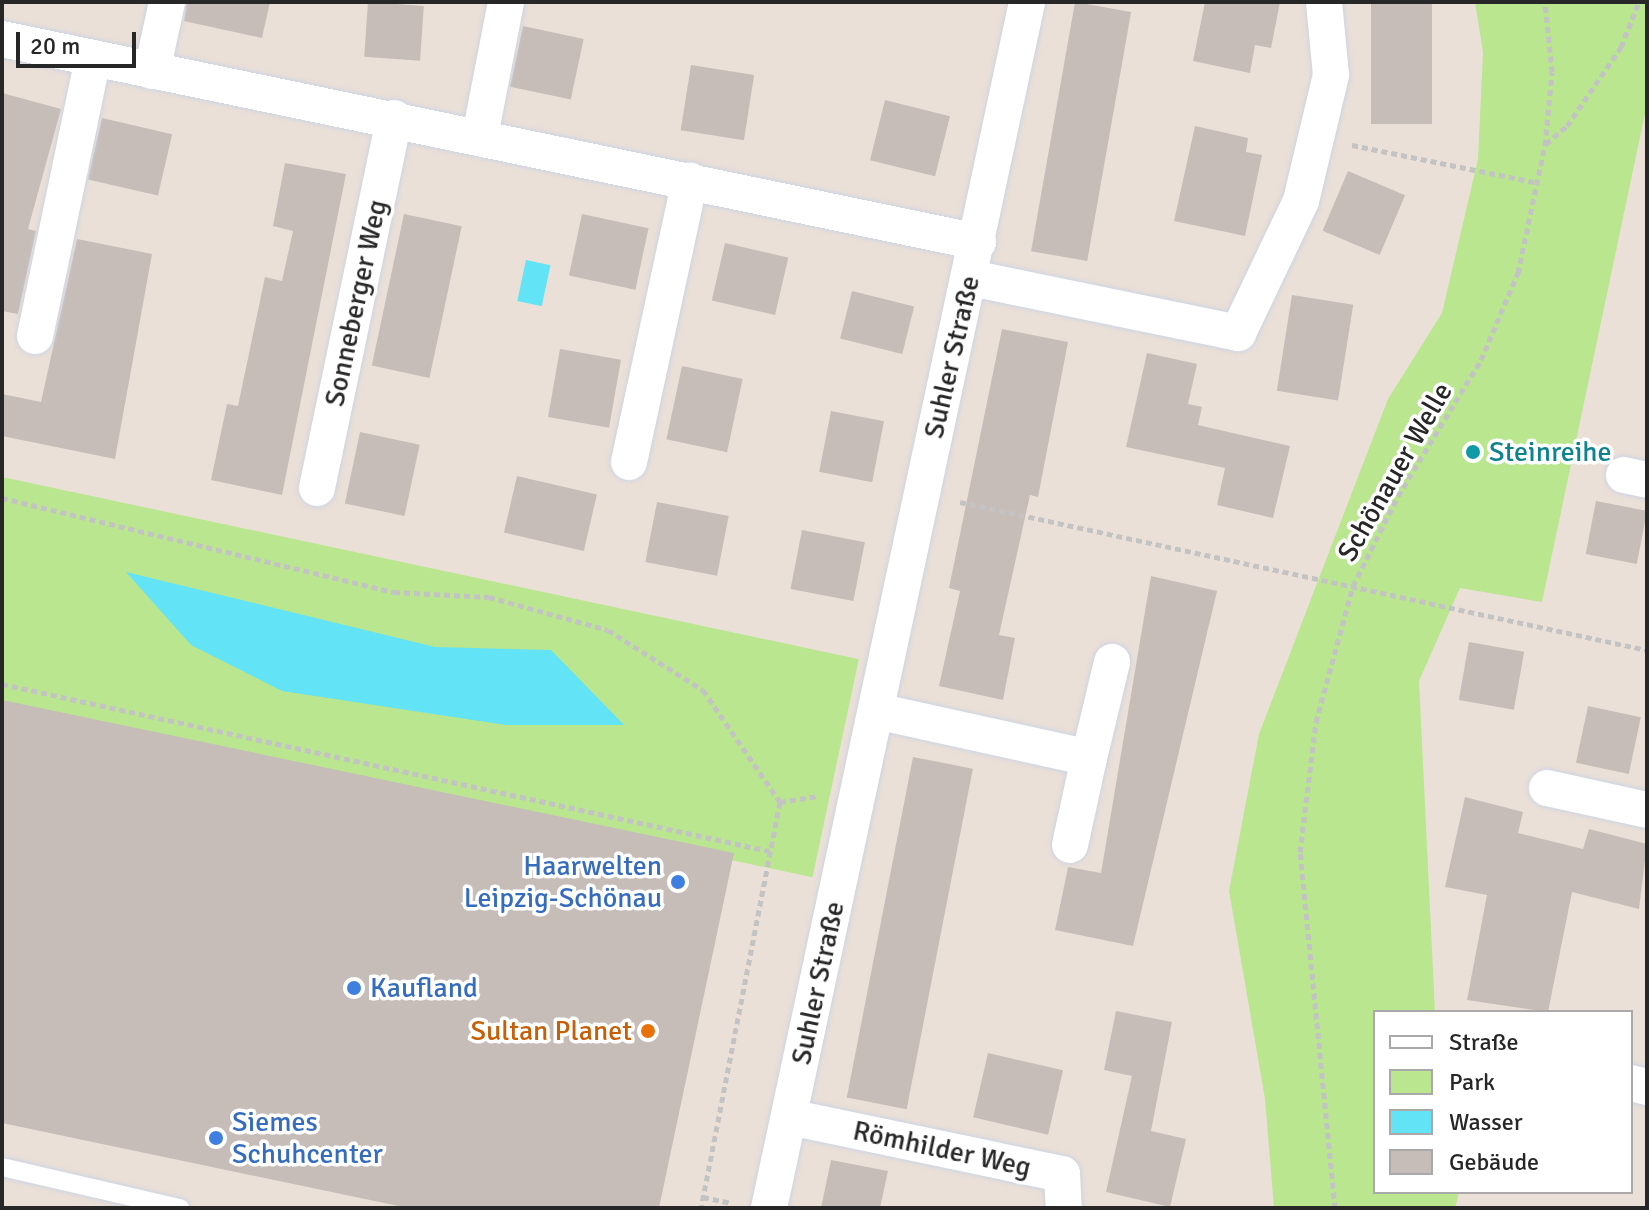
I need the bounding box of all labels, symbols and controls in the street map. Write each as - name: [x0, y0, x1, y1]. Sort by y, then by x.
- scale bar: [20, 16, 140, 66]
- text: 20 m: [30, 31, 80, 61]
- street label: Sonneberger Weg: [318, 197, 394, 409]
- street label: Suhler Straße: [917, 272, 987, 442]
- street label: Schönauer Welle: [1330, 377, 1460, 567]
- place label: Steinreihe: [1489, 435, 1612, 469]
- marker: Steinreihe: [1464, 443, 1482, 461]
- place label: Haarwelten Leipzig-Schönau: [464, 849, 662, 915]
- marker: Haarwelten Leipzig-Schönau: [669, 873, 687, 891]
- street label: Suhler Straße: [784, 898, 852, 1068]
- place label: Kaufland: [370, 971, 478, 1005]
- marker: Kaufland: [345, 979, 363, 997]
- legend: [1373, 1010, 1633, 1194]
- place label: Sultan Planet: [471, 1014, 632, 1048]
- marker: Sultan Planet: [639, 1022, 657, 1040]
- text: Straße: [1449, 1027, 1519, 1057]
- text: Park: [1449, 1067, 1495, 1097]
- place label: Siemes Schuhcenter: [232, 1105, 383, 1171]
- text: Wasser: [1449, 1107, 1523, 1137]
- street label: Römhilder Weg: [850, 1114, 1034, 1184]
- marker: Siemes Schuhcenter: [207, 1129, 225, 1147]
- text: Gebäude: [1449, 1147, 1539, 1177]

